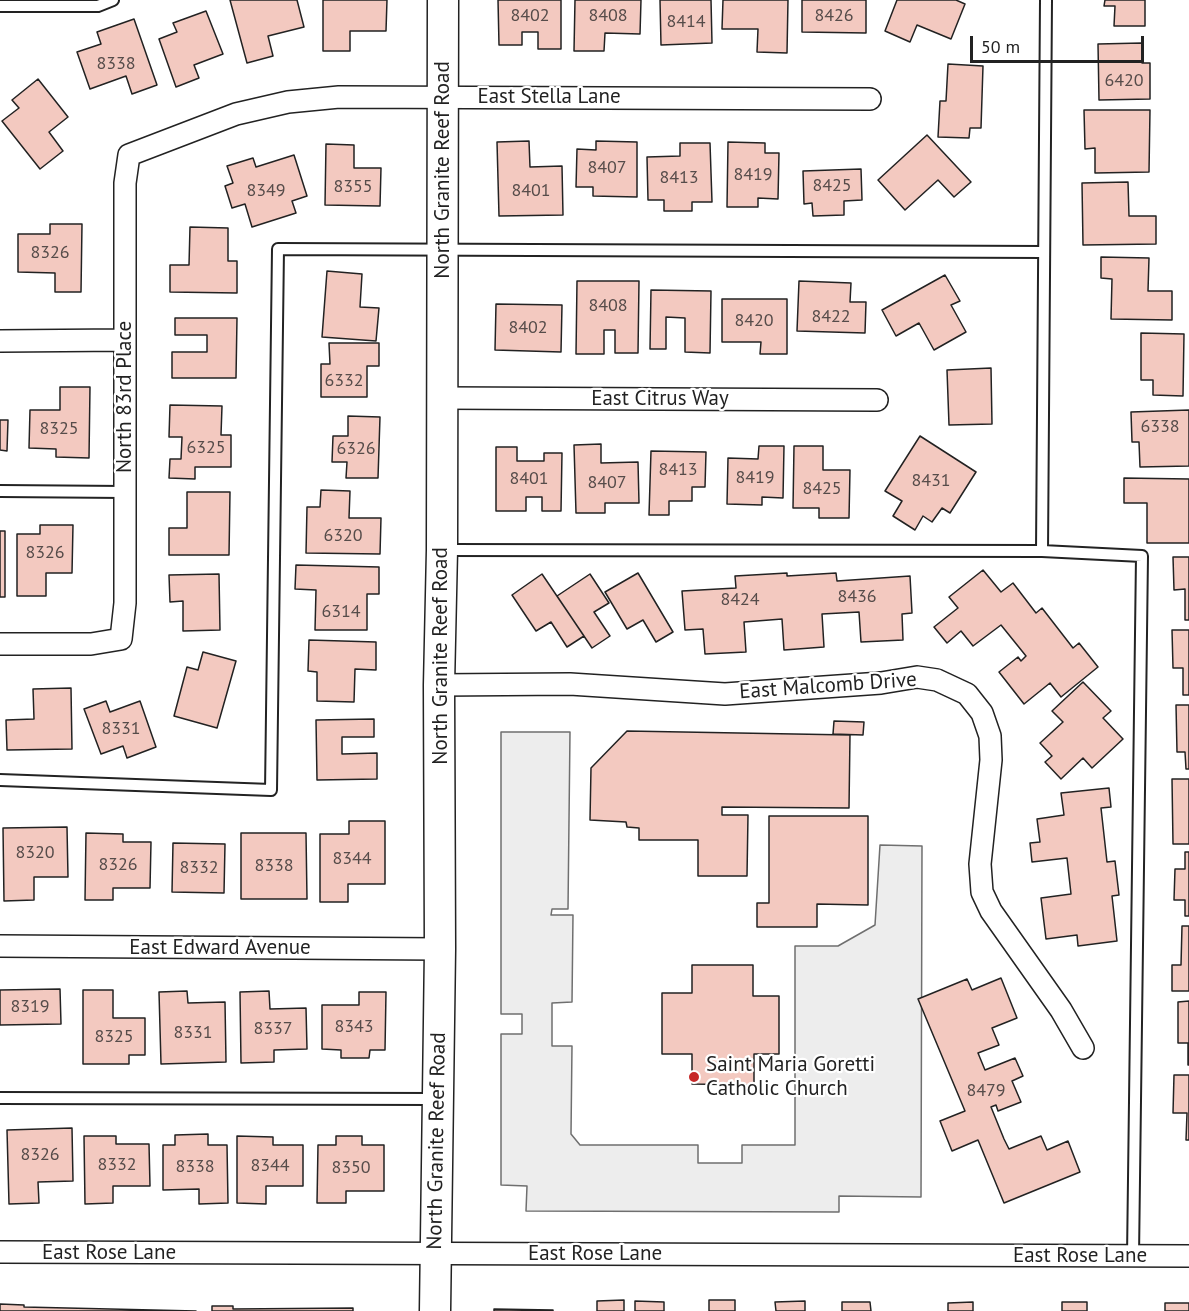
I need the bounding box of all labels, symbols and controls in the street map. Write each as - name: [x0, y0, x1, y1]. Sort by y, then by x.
- house number: 8402: [510, 5, 550, 27]
- house number: 8408: [588, 5, 628, 27]
- house number: 8426: [814, 5, 854, 27]
- house number: 8414: [666, 11, 706, 33]
- scale bar: [973, 24, 1147, 62]
- text: 50 m: [981, 35, 1020, 58]
- house number: 8338: [96, 53, 136, 75]
- street label: North Granite Reef Road: [430, 61, 456, 279]
- house number: 6420: [1104, 70, 1144, 92]
- street label: East Stella Lane: [477, 84, 621, 110]
- house number: 8407: [587, 157, 627, 179]
- house number: 8419: [733, 164, 773, 186]
- house number: 8413: [659, 167, 699, 189]
- house number: 8425: [812, 175, 852, 197]
- house number: 8355: [333, 176, 373, 198]
- house number: 8349: [246, 180, 286, 202]
- house number: 8401: [511, 180, 551, 202]
- house number: 8326: [30, 242, 70, 264]
- house number: 8408: [588, 295, 628, 317]
- house number: 8422: [811, 306, 851, 328]
- house number: 8420: [734, 310, 774, 332]
- house number: 8402: [508, 317, 548, 339]
- street label: North 83rd Place: [112, 321, 138, 473]
- house number: 6332: [324, 370, 364, 392]
- street label: East Citrus Way: [591, 386, 729, 412]
- house number: 6338: [1140, 416, 1180, 438]
- house number: 8325: [39, 418, 79, 440]
- house number: 6325: [186, 437, 226, 459]
- house number: 6326: [336, 438, 376, 460]
- house number: 8413: [658, 459, 698, 481]
- house number: 8419: [735, 467, 775, 489]
- house number: 8401: [509, 468, 549, 490]
- house number: 8431: [911, 470, 951, 492]
- house number: 8407: [587, 472, 627, 494]
- house number: 8425: [802, 478, 842, 500]
- house number: 6320: [323, 525, 363, 547]
- house number: 8326: [25, 542, 65, 564]
- street label: North Granite Reef Road: [428, 547, 454, 765]
- house number: 8436: [837, 586, 877, 608]
- house number: 8424: [720, 589, 760, 611]
- house number: 6314: [321, 601, 361, 623]
- street label: East Malcomb Drive: [738, 667, 918, 705]
- house number: 8331: [101, 718, 141, 740]
- house number: 8320: [15, 842, 55, 864]
- house number: 8344: [332, 848, 372, 870]
- house number: 8326: [98, 854, 138, 876]
- house number: 8338: [254, 855, 294, 877]
- house number: 8332: [179, 857, 219, 879]
- street label: East Edward Avenue: [129, 935, 311, 961]
- house number: 8319: [10, 996, 50, 1018]
- house number: 8343: [334, 1016, 374, 1038]
- house number: 8337: [253, 1018, 293, 1040]
- house number: 8331: [173, 1022, 213, 1044]
- house number: 8325: [94, 1026, 134, 1048]
- street label: North Granite Reef Road: [423, 1032, 451, 1250]
- place label: Saint Maria Goretti Catholic Church: [706, 1052, 875, 1102]
- marker: Saint Maria Goretti Catholic Church: [687, 1070, 701, 1084]
- house number: 8479: [966, 1080, 1006, 1102]
- house number: 8326: [20, 1144, 60, 1166]
- house number: 8332: [97, 1154, 137, 1176]
- house number: 8344: [250, 1155, 290, 1177]
- house number: 8338: [175, 1156, 215, 1178]
- house number: 8350: [331, 1157, 371, 1179]
- street label: East Rose Lane: [42, 1240, 176, 1266]
- street label: East Rose Lane: [528, 1241, 662, 1267]
- street label: East Rose Lane: [1013, 1243, 1147, 1269]

